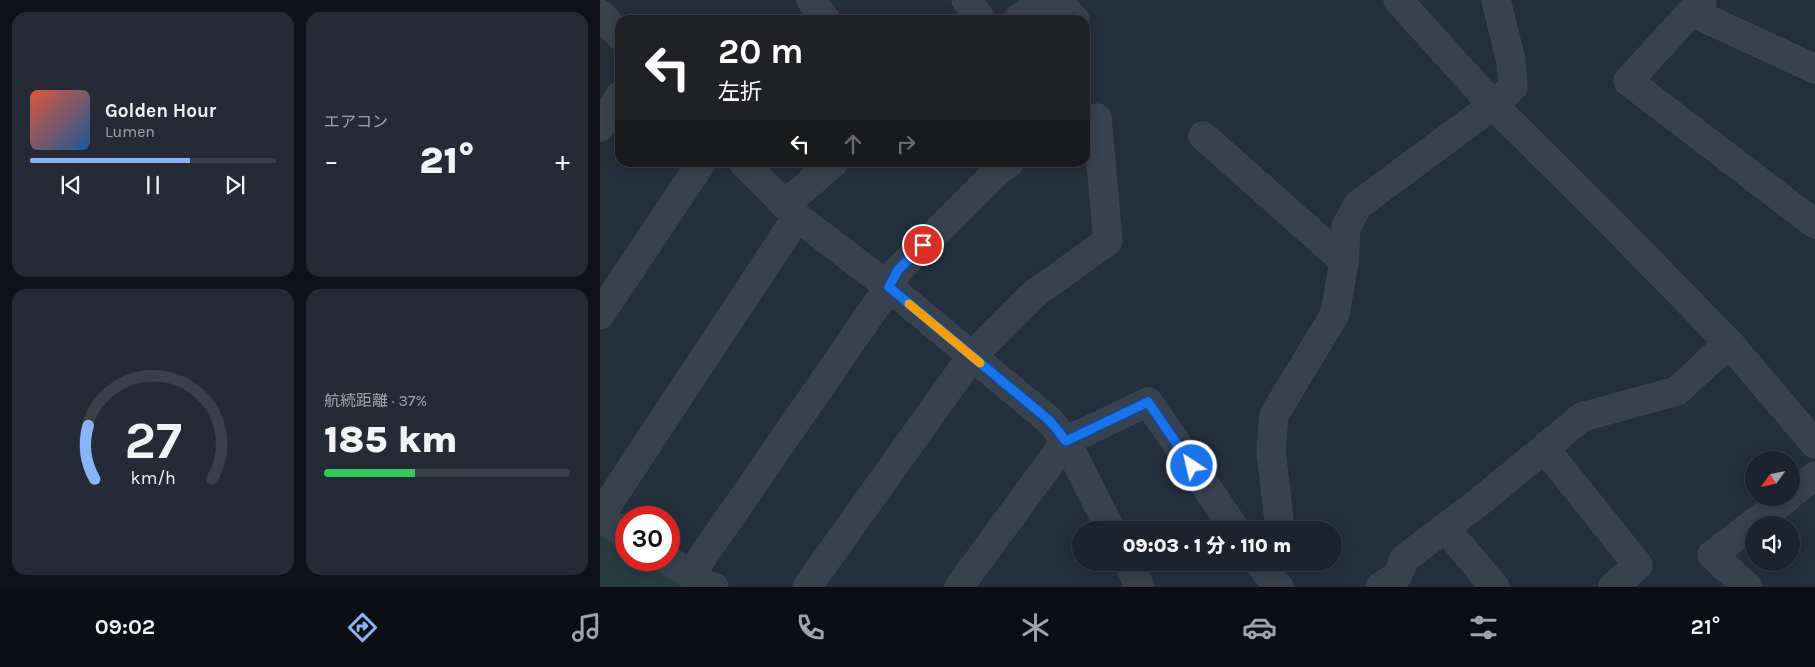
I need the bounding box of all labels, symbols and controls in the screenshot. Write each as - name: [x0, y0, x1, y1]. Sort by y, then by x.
- text: 20 m: [718, 31, 803, 72]
- icon: left: [635, 35, 700, 100]
- text: 左折: [718, 79, 762, 105]
- text: Golden Hour: [105, 100, 216, 122]
- text: エアコン: [324, 112, 388, 131]
- text: Lumen: [105, 122, 155, 141]
- icon: left: [786, 130, 814, 158]
- icon: ahead: [839, 130, 867, 158]
- icon: right: [892, 130, 920, 158]
- text: 21°: [419, 138, 475, 183]
- text: −: [324, 144, 339, 177]
- text: +: [555, 144, 570, 177]
- icon: previous: [57, 171, 85, 199]
- icon: pause: [139, 171, 167, 199]
- icon: next: [221, 171, 249, 199]
- pin: [902, 224, 944, 266]
- icon: arrive: [909, 231, 937, 259]
- text: 航続距離 · 37%: [324, 391, 427, 410]
- text: 27: [124, 410, 182, 471]
- text: 185 km: [324, 417, 458, 462]
- position arrow: [1165, 439, 1217, 491]
- north arrow: [1745, 451, 1800, 506]
- map controls: [1745, 451, 1800, 571]
- text: km/h: [130, 468, 176, 489]
- speed limit sign: 30: [615, 506, 680, 571]
- button: sound: [1745, 516, 1800, 571]
- text: 09:03 · 1 分 · 110 m: [1123, 535, 1291, 557]
- icon: directions: [345, 610, 380, 645]
- icon: music: [569, 610, 604, 645]
- icon: phone: [793, 610, 828, 645]
- icon: climate: [1018, 610, 1053, 645]
- icon: car: [1242, 610, 1277, 645]
- icon: filters: [1466, 610, 1501, 645]
- text: 09:02: [95, 614, 155, 640]
- text: 21°: [1691, 614, 1720, 640]

